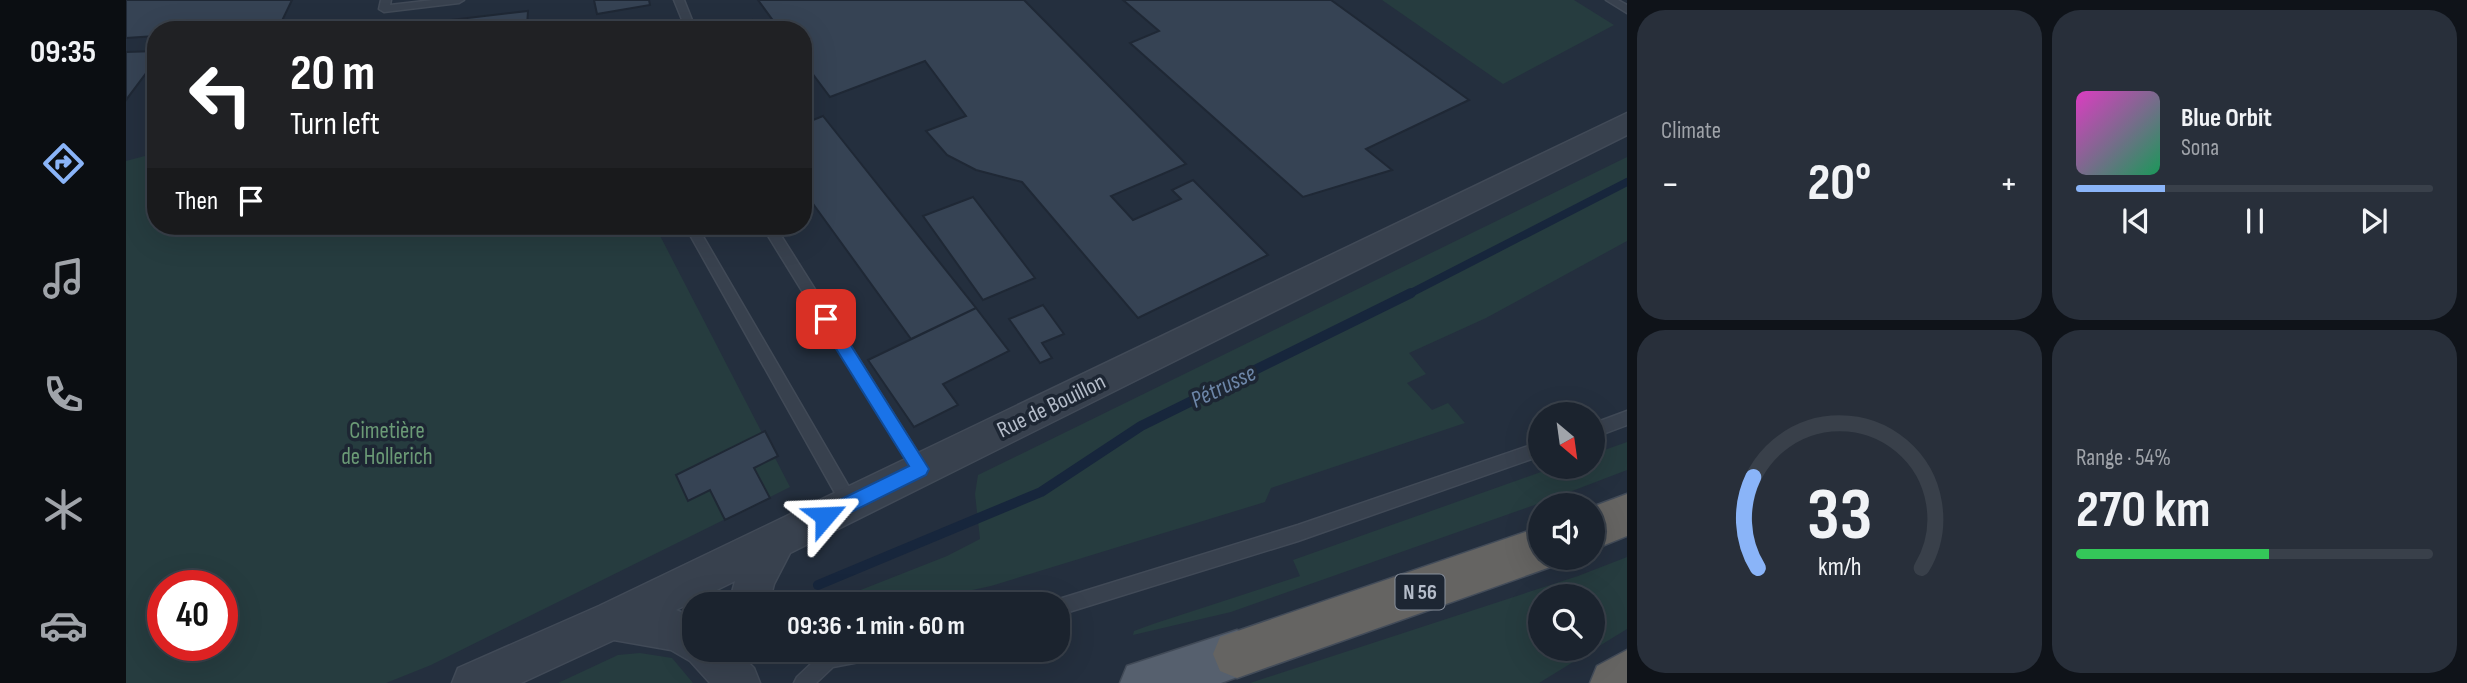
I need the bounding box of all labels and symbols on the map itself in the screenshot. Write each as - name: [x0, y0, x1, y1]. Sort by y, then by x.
- pin: [796, 289, 856, 349]
- water label: Pétrusse: [1186, 358, 1261, 415]
- street label: Rue de Bouillon: [993, 368, 1110, 444]
- north arrow: [1528, 402, 1605, 480]
- park label: Cimetière de Hollerich: [341, 417, 433, 471]
- position arrow: [788, 479, 862, 553]
- speed limit sign: 40: [147, 570, 238, 661]
- road number: N 56: [1396, 574, 1444, 610]

